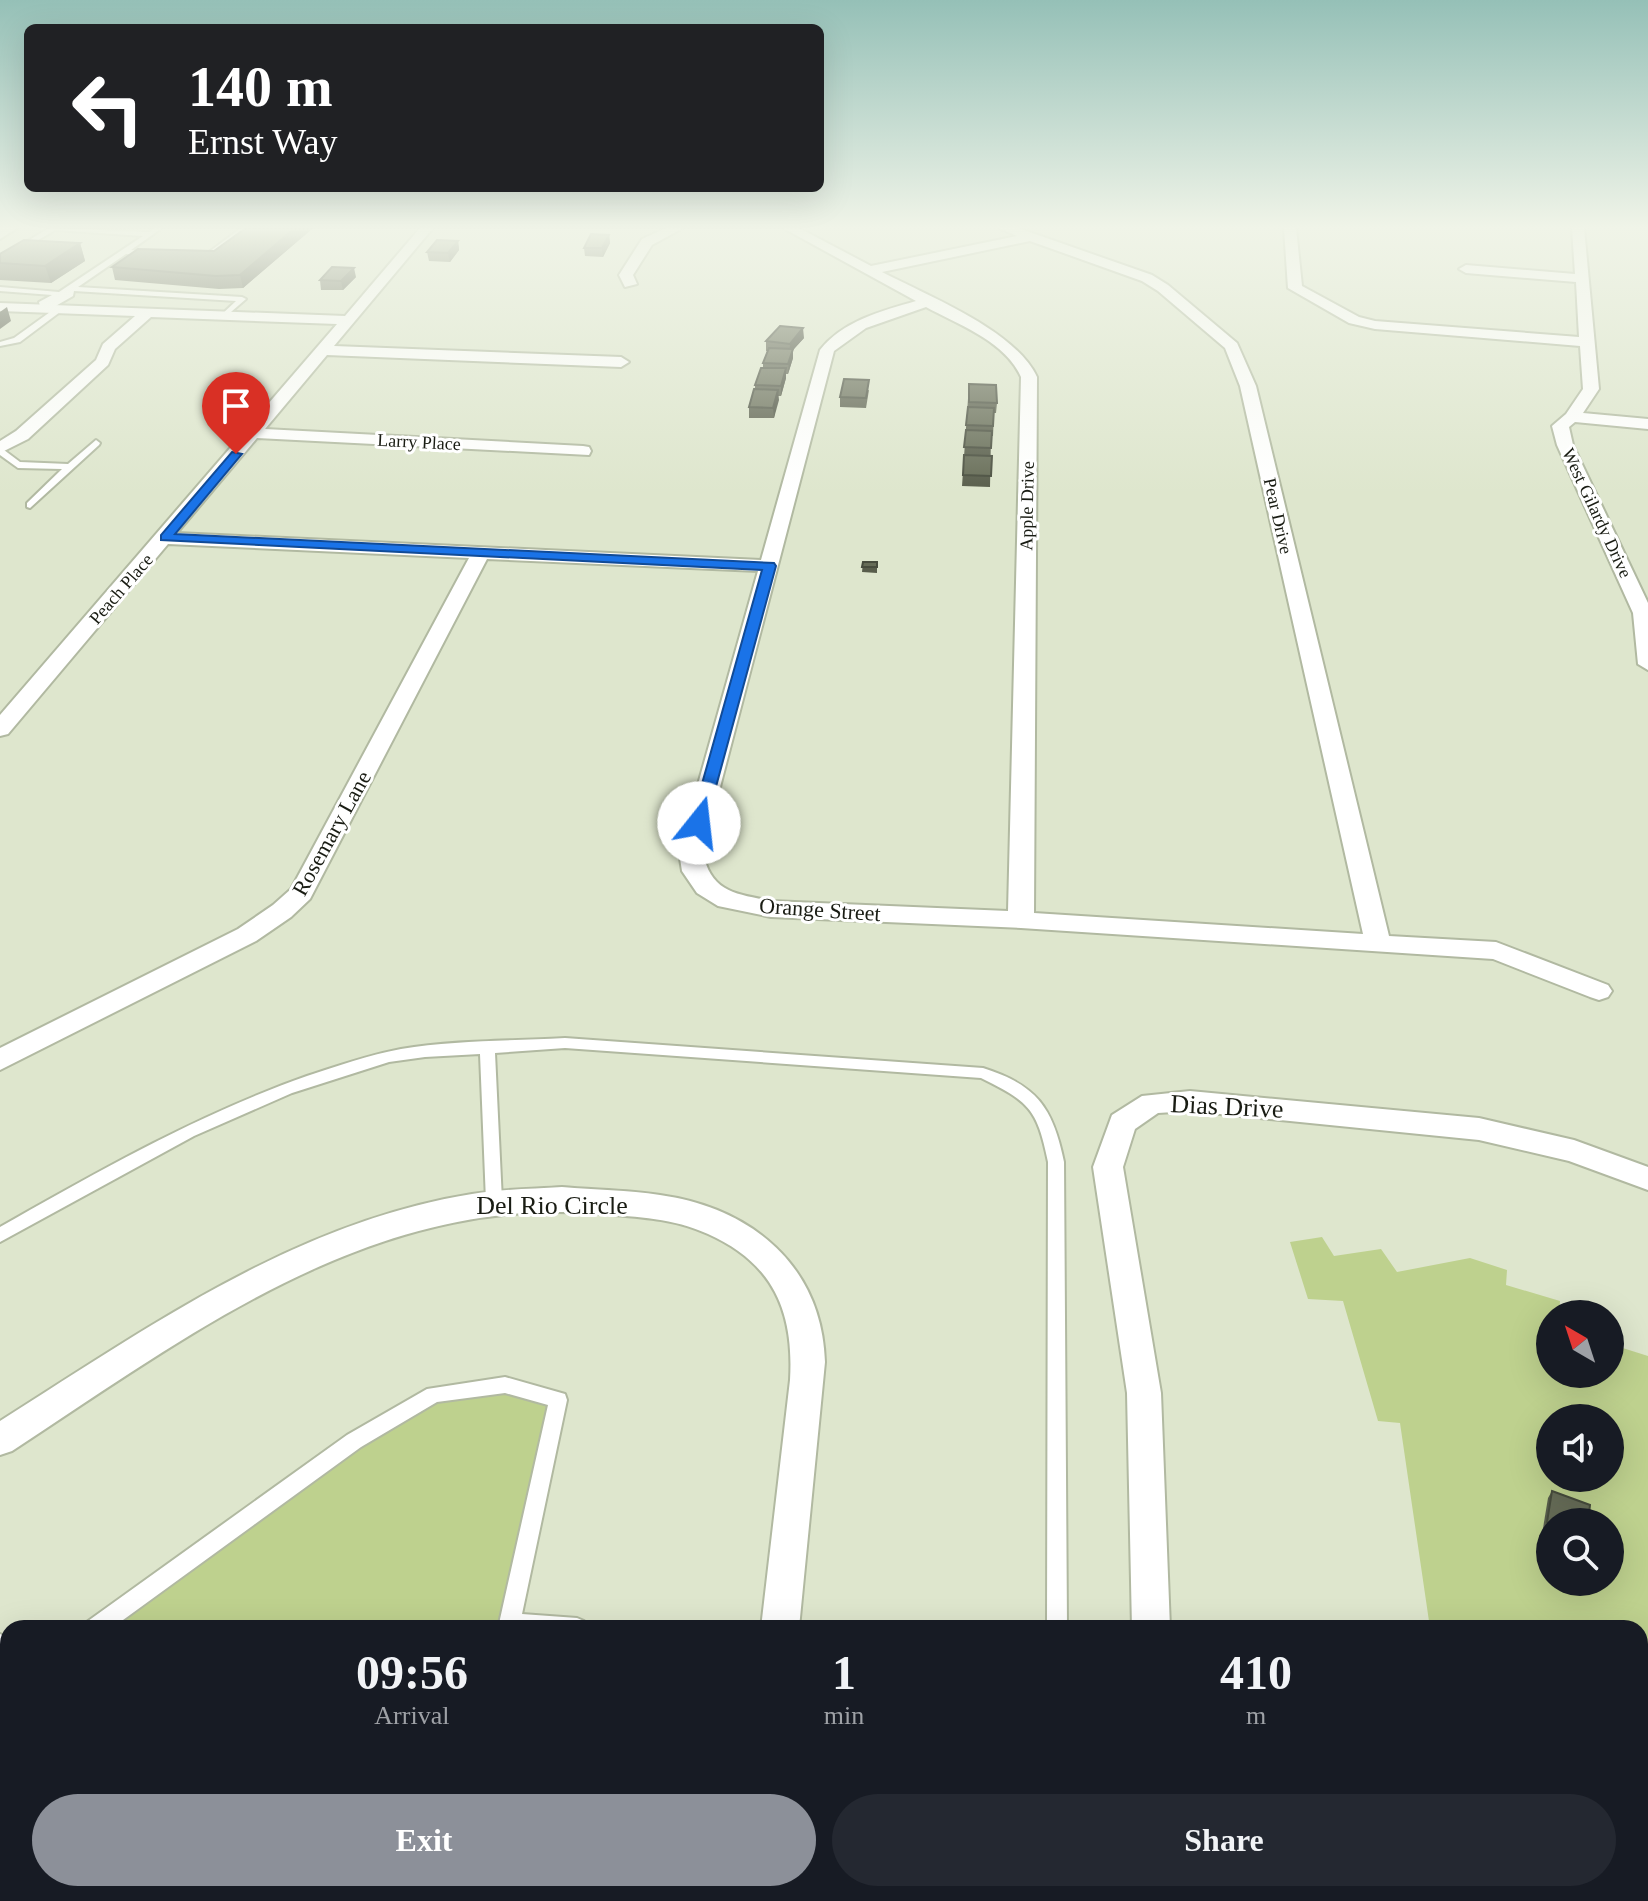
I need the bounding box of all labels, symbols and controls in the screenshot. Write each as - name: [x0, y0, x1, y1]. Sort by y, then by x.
- icon: left: [56, 56, 160, 160]
- text: 140 m: [188, 56, 333, 118]
- text: Ernst Way: [188, 122, 337, 162]
- pin: [202, 372, 270, 454]
- icon: arrive: [214, 384, 258, 428]
- street label: Larry Place: [377, 430, 461, 454]
- street label: West Gilardy Drive: [1558, 445, 1636, 581]
- street label: Apple Drive: [1016, 461, 1038, 551]
- street label: Pear Drive: [1260, 476, 1296, 556]
- street label: Peach Place: [85, 550, 157, 628]
- street label: Rosemary Lane: [287, 767, 376, 900]
- position arrow: [657, 781, 741, 865]
- street label: Orange Street: [758, 893, 881, 926]
- street label: Dias Drive: [1170, 1089, 1284, 1124]
- street label: Del Rio Circle: [476, 1191, 628, 1220]
- north arrow: [1536, 1300, 1624, 1388]
- map controls: [1536, 1300, 1624, 1596]
- button: sound: [1536, 1404, 1624, 1492]
- button: search: [1536, 1508, 1624, 1596]
- text: 09:56: [356, 1646, 468, 1699]
- text: 1: [832, 1646, 856, 1699]
- text: 410: [1220, 1646, 1292, 1699]
- text: Arrival: [374, 1701, 449, 1730]
- text: min: [824, 1701, 864, 1730]
- text: m: [1246, 1701, 1266, 1730]
- button: Exit: [32, 1794, 816, 1886]
- button: Share: [832, 1794, 1616, 1886]

